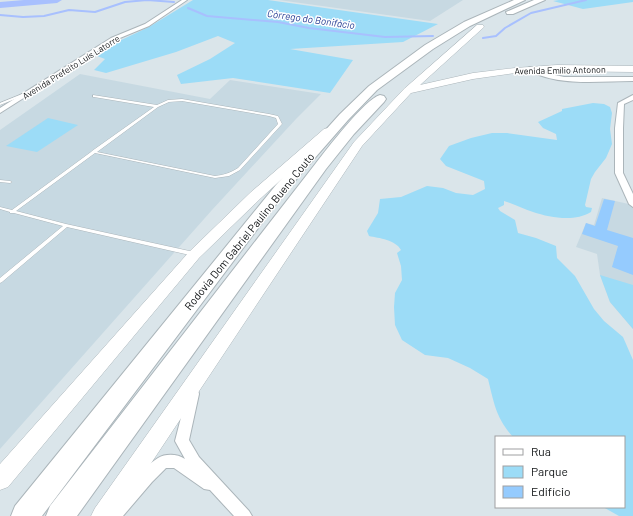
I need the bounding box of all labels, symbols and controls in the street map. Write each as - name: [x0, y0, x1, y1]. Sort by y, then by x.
- water label: Córrego do Bonifácio: [266, 7, 356, 31]
- street label: Avenida Prefeito Luís Latorre: [20, 32, 122, 102]
- street label: Avenida Emílio Antonon: [514, 64, 606, 76]
- street label: Rodovia Dom Gabriel Paulino Bueno Couto: [182, 150, 316, 312]
- legend: [495, 436, 625, 508]
- text: Rua: [531, 444, 551, 458]
- text: Parque: [531, 464, 568, 478]
- text: Edifício: [531, 484, 571, 498]

